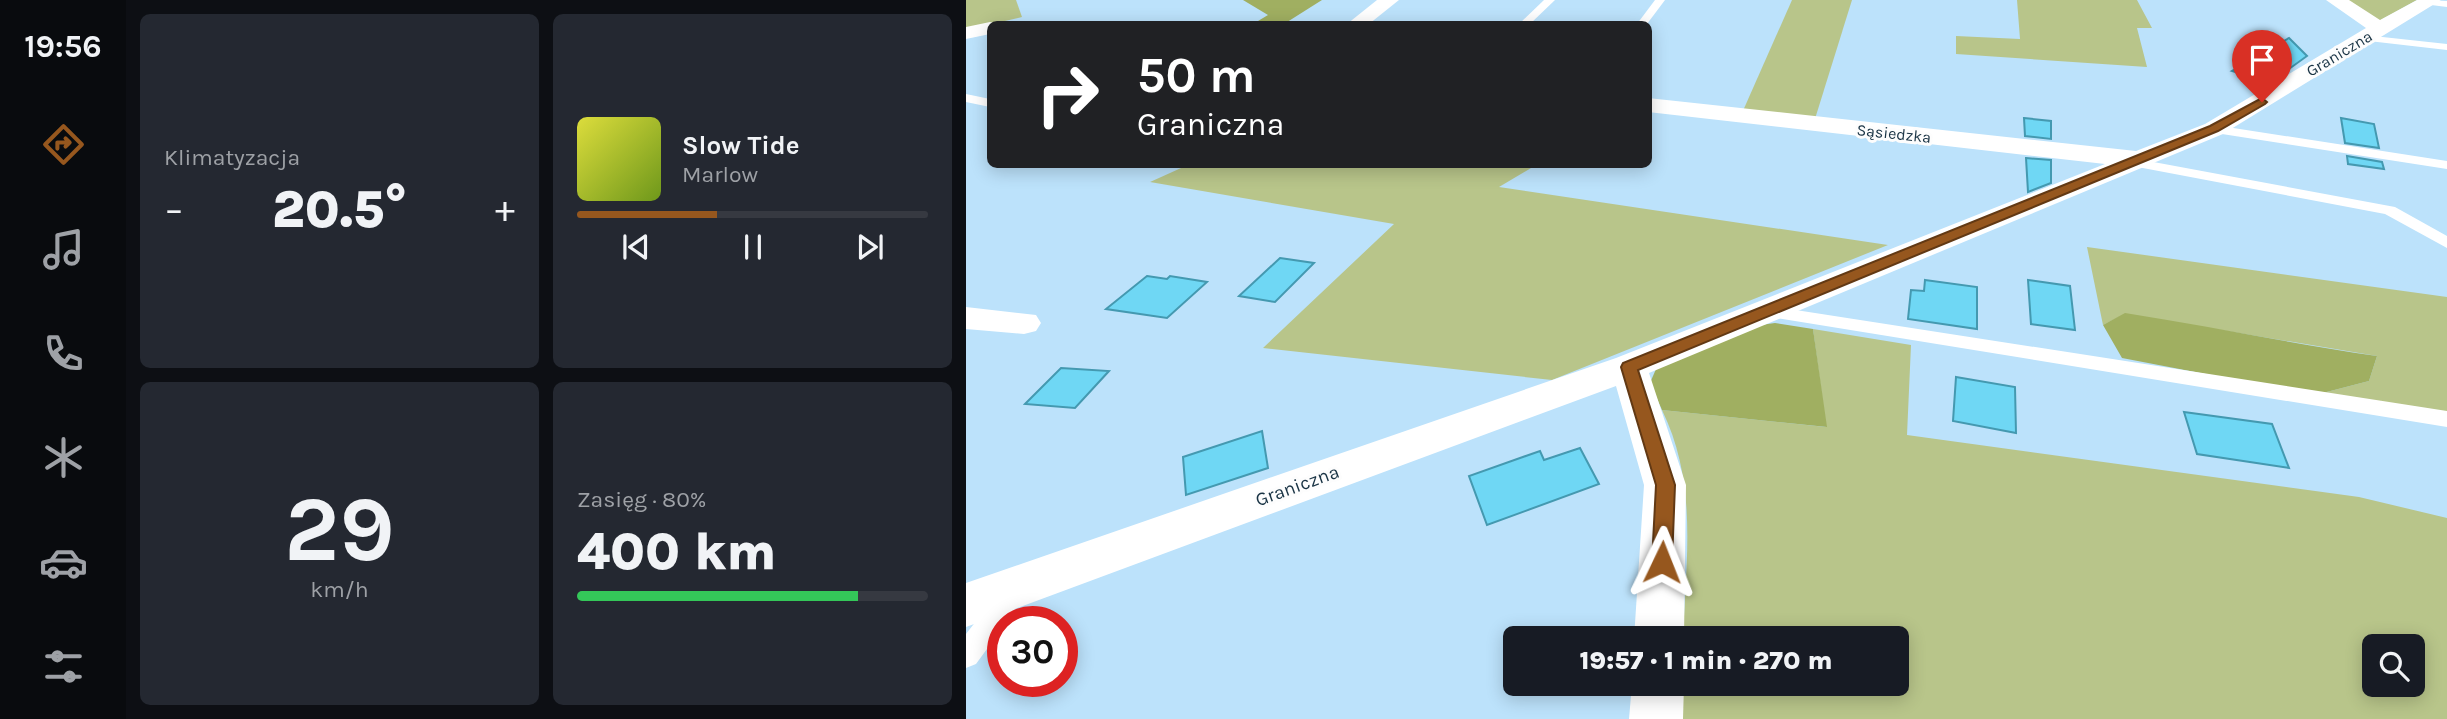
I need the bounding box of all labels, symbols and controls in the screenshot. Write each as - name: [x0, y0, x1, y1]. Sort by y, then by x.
- street label: Graniczna: [2303, 26, 2376, 81]
- text: 19:56: [24, 28, 102, 65]
- pin: [2232, 30, 2292, 102]
- icon: arrive: [2243, 41, 2281, 79]
- text: 50 m: [1137, 47, 1255, 104]
- icon: right: [1022, 49, 1113, 140]
- text: Graniczna: [1137, 106, 1284, 143]
- icon: directions: [39, 120, 88, 169]
- street label: Sąsiedzka: [1856, 120, 1932, 147]
- text: Slow Tide: [682, 130, 800, 161]
- text: Klimatyzacja: [164, 144, 300, 171]
- text: Marlow: [682, 161, 758, 188]
- text: 20.5°: [272, 179, 407, 240]
- text: −: [164, 187, 184, 232]
- text: +: [495, 187, 515, 232]
- icon: music: [39, 225, 88, 274]
- icon: previous: [617, 228, 655, 266]
- icon: pause: [734, 228, 772, 266]
- icon: next: [851, 228, 889, 266]
- icon: phone: [39, 329, 88, 378]
- icon: climate: [39, 433, 88, 482]
- street label: Graniczna: [1252, 461, 1342, 511]
- text: 29: [284, 477, 395, 583]
- text: Zasięg · 80%: [577, 486, 707, 513]
- text: 400 km: [577, 521, 776, 582]
- position arrow: [1625, 525, 1699, 599]
- icon: car: [39, 538, 88, 587]
- text: km/h: [310, 576, 369, 603]
- speed limit sign: 30: [987, 606, 1078, 697]
- map controls: [2362, 634, 2425, 697]
- button: search: [2362, 634, 2425, 697]
- icon: filters: [39, 642, 88, 691]
- text: 19:57 · 1 min · 270 m: [1579, 645, 1833, 676]

